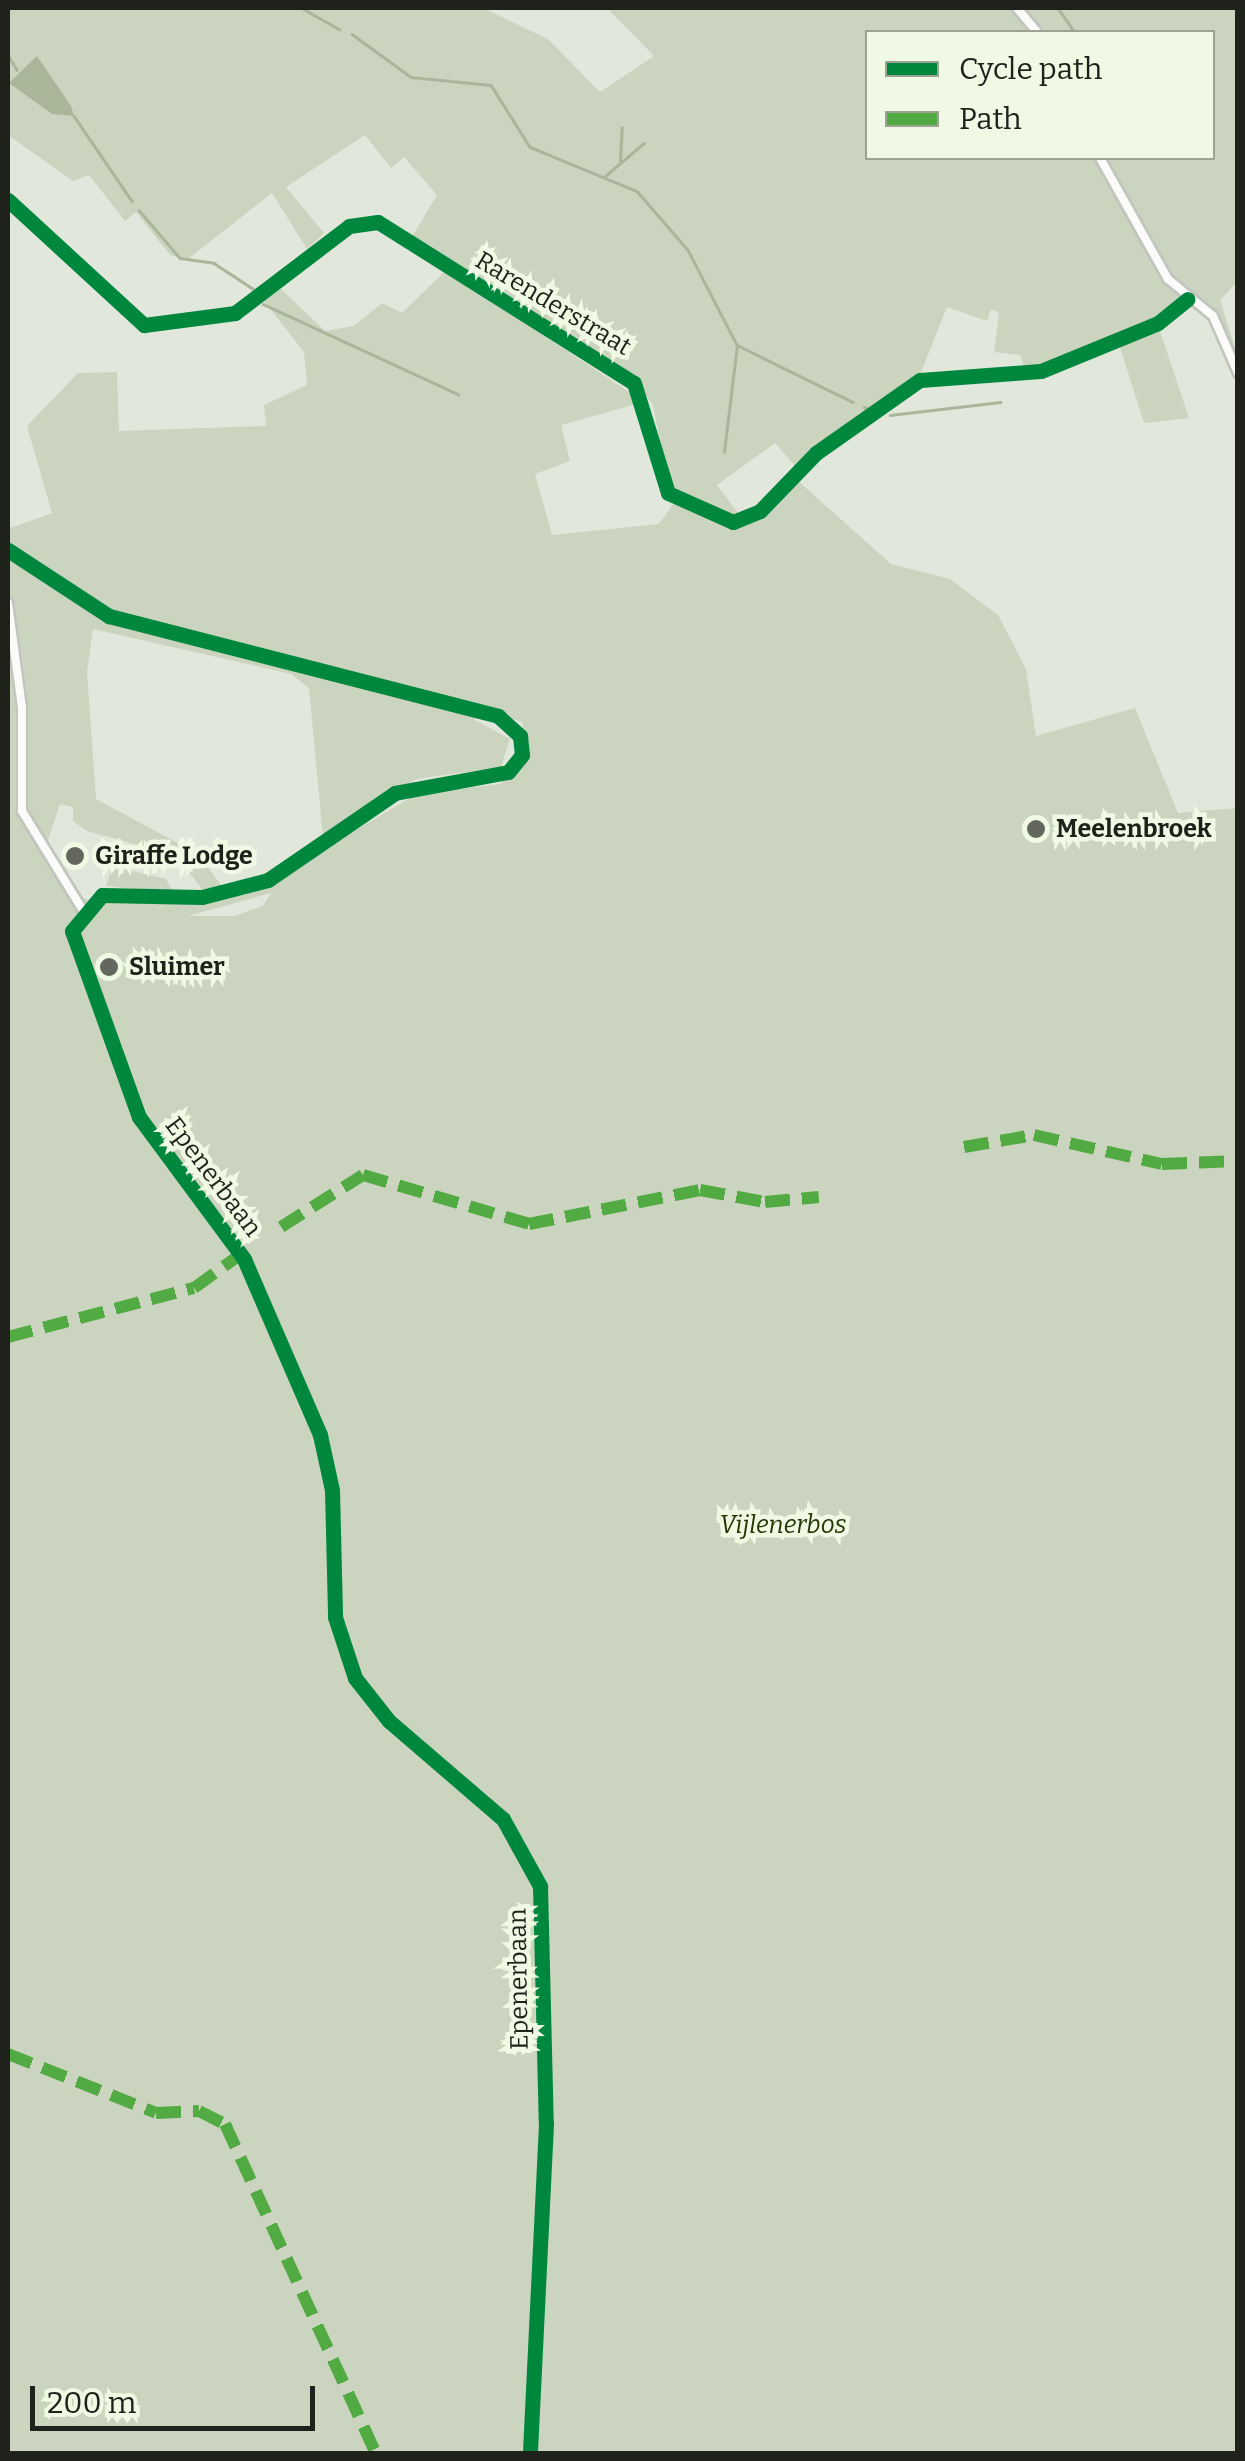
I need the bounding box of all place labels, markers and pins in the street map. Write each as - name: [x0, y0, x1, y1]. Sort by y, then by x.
- place label: Meelenbroek: [1056, 814, 1212, 844]
- marker: Meelenbroek: [1025, 818, 1047, 840]
- place label: Giraffe Lodge: [95, 841, 253, 871]
- marker: Giraffe Lodge: [64, 845, 86, 867]
- place label: Sluimer: [129, 952, 225, 982]
- marker: Sluimer: [98, 956, 120, 978]

